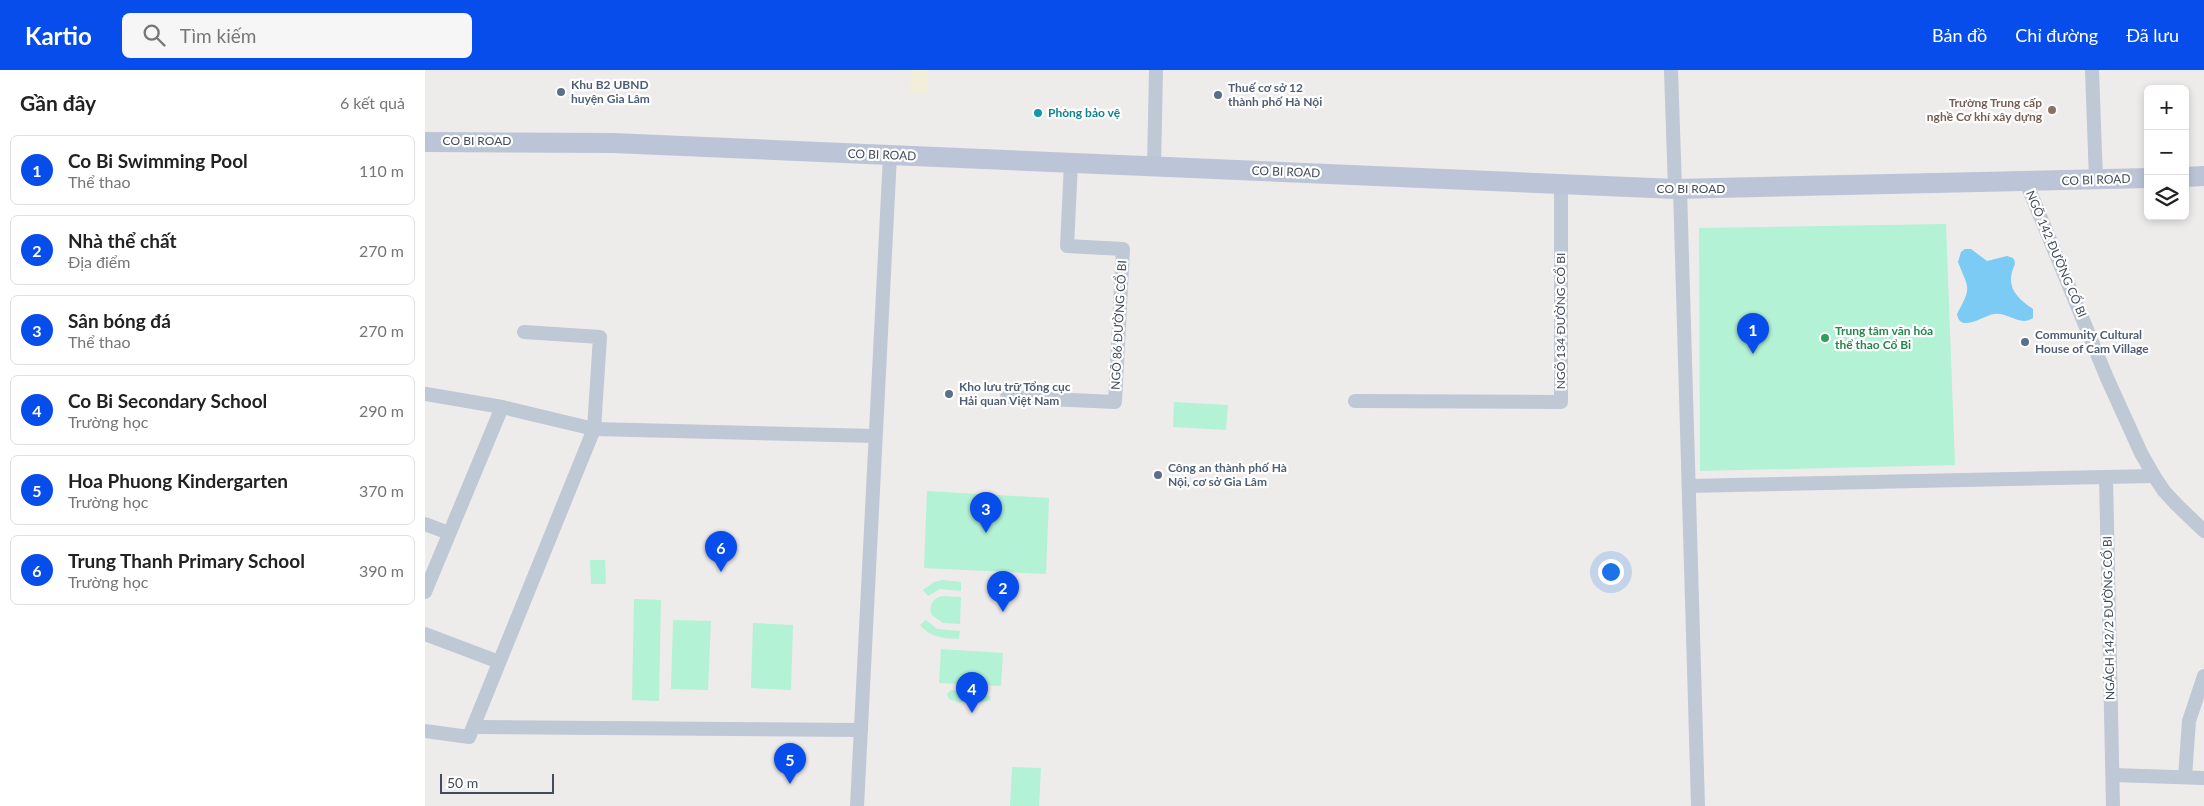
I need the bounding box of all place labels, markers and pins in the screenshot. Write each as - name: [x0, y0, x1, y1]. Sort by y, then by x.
- place label: Khu B2 UBND huyện Gia Lâm: [571, 77, 650, 106]
- place label: Thuế cơ sở 12 thành phố Hà Nội: [1228, 80, 1322, 109]
- marker: Khu B2 UBND huyện Gia Lâm: [555, 86, 567, 98]
- marker: Thuế cơ sở 12 thành phố Hà Nội: [1212, 89, 1224, 101]
- place label: Trường Trung cấp nghề Cơ khí xây dựng: [1927, 95, 2043, 124]
- marker: Trường Trung cấp nghề Cơ khí xây dựng: [2046, 104, 2058, 116]
- place label: Phòng bảo vệ: [1048, 105, 1121, 120]
- marker: Phòng bảo vệ: [1032, 107, 1044, 119]
- pin: 1: [1737, 313, 1769, 354]
- place label: Trung tâm văn hóa thể thao Cổ Bi: [1835, 323, 1933, 352]
- place label: Community Cultural House of Cam Village: [2035, 327, 2149, 356]
- marker: Trung tâm văn hóa thể thao Cổ Bi: [1819, 332, 1831, 344]
- marker: Community Cultural House of Cam Village: [2019, 336, 2031, 348]
- place label: Kho lưu trữ Tổng cục Hải quan Việt Nam: [959, 379, 1071, 408]
- marker: Kho lưu trữ Tổng cục Hải quan Việt Nam: [943, 388, 955, 400]
- place label: Công an thành phố Hà Nội, cơ sở Gia Lâm: [1168, 460, 1287, 489]
- marker: Công an thành phố Hà Nội, cơ sở Gia Lâm: [1152, 469, 1164, 481]
- pin: 3: [970, 492, 1002, 533]
- pin: 6: [705, 531, 737, 572]
- pin: 2: [987, 571, 1019, 612]
- pin: 4: [956, 672, 988, 713]
- pin: 5: [774, 743, 806, 784]

